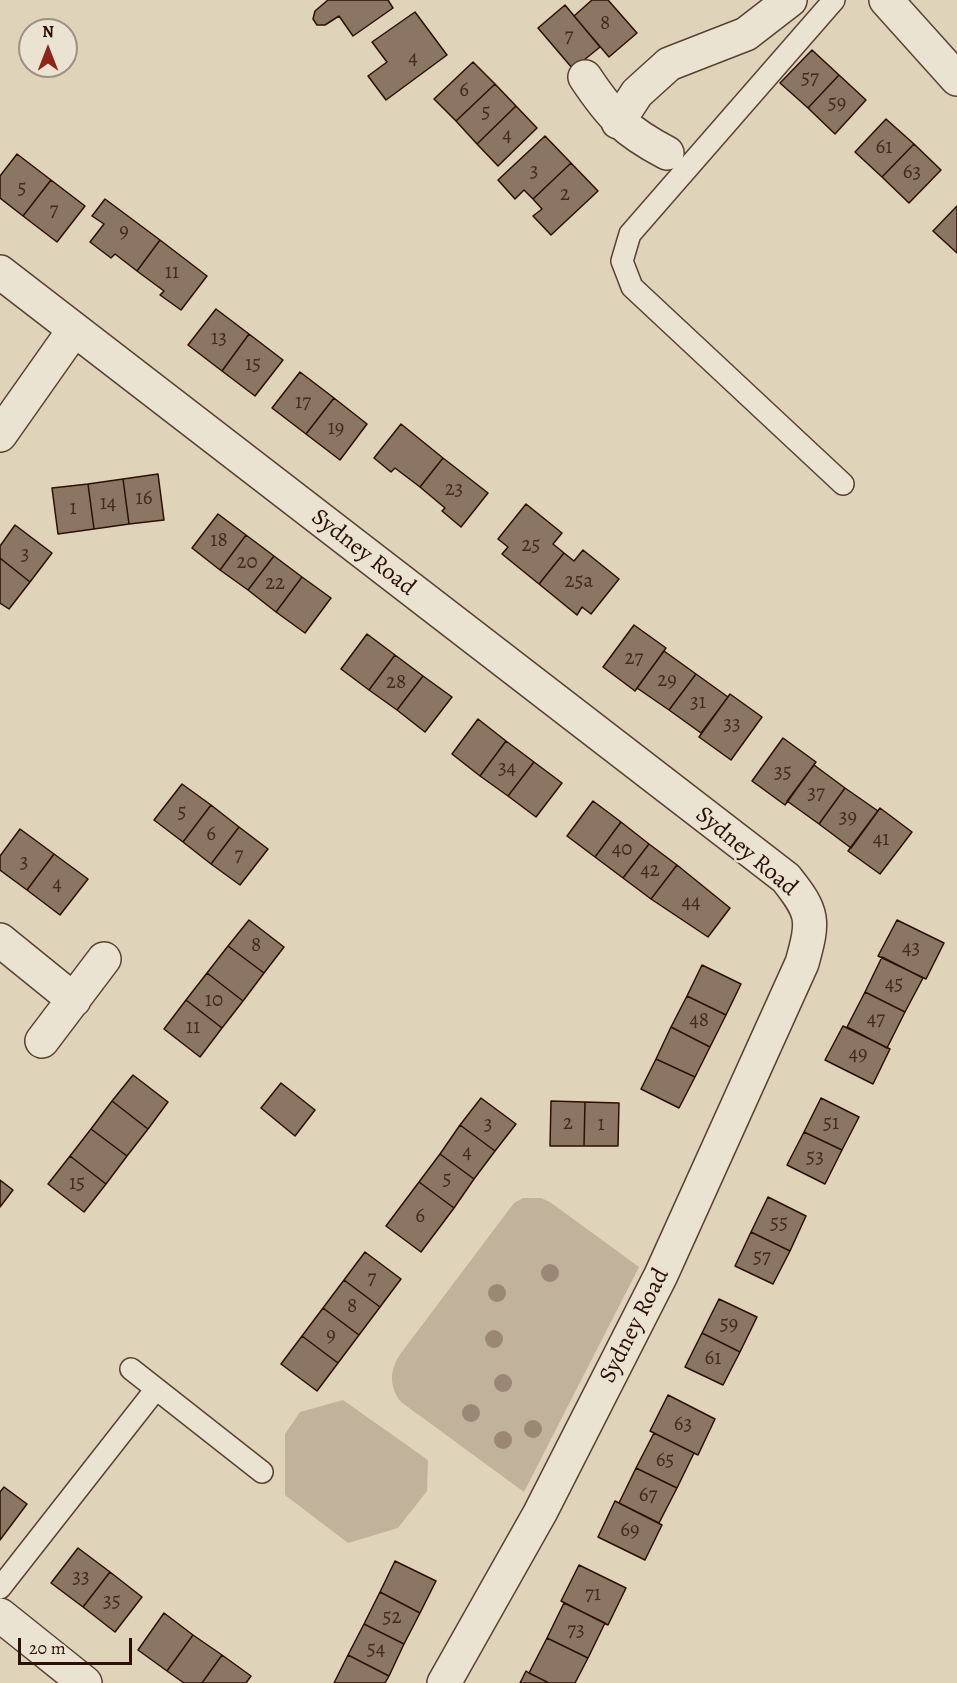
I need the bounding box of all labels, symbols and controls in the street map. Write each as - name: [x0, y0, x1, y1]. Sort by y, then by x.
- house number: 8: [600, 11, 610, 37]
- north arrow: [18, 18, 78, 78]
- text: N: [42, 21, 54, 43]
- house number: 7: [565, 24, 573, 50]
- house number: 4: [408, 46, 418, 72]
- house number: 57: [801, 66, 819, 92]
- house number: 6: [459, 78, 469, 104]
- house number: 59: [828, 91, 846, 117]
- house number: 5: [481, 100, 491, 126]
- house number: 4: [502, 123, 512, 149]
- house number: 61: [876, 135, 892, 161]
- house number: 3: [530, 159, 538, 185]
- house number: 63: [903, 160, 921, 186]
- house number: 5: [17, 176, 27, 202]
- house number: 2: [560, 182, 570, 208]
- house number: 7: [50, 198, 58, 224]
- house number: 9: [119, 219, 129, 245]
- house number: 11: [165, 260, 179, 286]
- house number: 13: [211, 326, 227, 352]
- house number: 15: [245, 352, 261, 378]
- house number: 17: [295, 390, 311, 416]
- house number: 19: [328, 416, 344, 442]
- house number: 23: [445, 477, 463, 503]
- house number: 16: [136, 486, 152, 512]
- house number: 14: [100, 491, 116, 517]
- house number: 1: [69, 496, 77, 522]
- street label: Sydney Road: [305, 503, 421, 603]
- house number: 18: [210, 528, 228, 554]
- house number: 25: [521, 533, 541, 559]
- house number: 3: [21, 542, 29, 568]
- house number: 20: [236, 550, 258, 576]
- house number: 25a: [565, 569, 593, 595]
- house number: 22: [265, 571, 285, 597]
- house number: 27: [625, 646, 643, 672]
- house number: 29: [657, 668, 677, 694]
- house number: 28: [386, 670, 406, 696]
- house number: 31: [690, 690, 706, 716]
- house number: 33: [723, 712, 741, 738]
- house number: 34: [498, 756, 516, 782]
- house number: 35: [774, 760, 792, 786]
- house number: 37: [807, 781, 825, 807]
- house number: 5: [177, 800, 187, 826]
- street label: Sydney Road: [689, 801, 803, 903]
- house number: 39: [839, 805, 857, 831]
- house number: 6: [206, 822, 216, 848]
- house number: 41: [873, 827, 889, 853]
- house number: 40: [612, 837, 632, 863]
- house number: 7: [235, 843, 243, 869]
- house number: 3: [20, 850, 28, 876]
- house number: 42: [640, 858, 660, 884]
- house number: 4: [52, 872, 62, 898]
- house number: 44: [681, 890, 701, 916]
- house number: 8: [251, 933, 261, 959]
- house number: 43: [902, 936, 920, 962]
- house number: 45: [885, 972, 903, 998]
- house number: 10: [205, 988, 223, 1014]
- house number: 47: [867, 1007, 885, 1033]
- house number: 48: [689, 1008, 709, 1034]
- house number: 11: [186, 1015, 200, 1041]
- house number: 49: [848, 1042, 868, 1068]
- house number: 2: [563, 1111, 573, 1137]
- house number: 51: [823, 1111, 839, 1137]
- house number: 3: [484, 1112, 492, 1138]
- house number: 1: [597, 1112, 605, 1138]
- house number: 4: [462, 1140, 472, 1166]
- house number: 53: [806, 1145, 824, 1171]
- house number: 5: [442, 1167, 452, 1193]
- house number: 15: [69, 1171, 85, 1197]
- house number: 6: [415, 1204, 425, 1230]
- house number: 55: [770, 1211, 788, 1237]
- house number: 57: [753, 1245, 771, 1271]
- street label: Sydney Road: [594, 1264, 676, 1388]
- house number: 7: [368, 1266, 376, 1292]
- house number: 8: [347, 1294, 357, 1320]
- house number: 59: [720, 1312, 738, 1338]
- house number: 9: [326, 1323, 336, 1349]
- house number: 61: [705, 1346, 721, 1372]
- house number: 63: [674, 1412, 692, 1438]
- house number: 65: [656, 1448, 674, 1474]
- house number: 67: [639, 1483, 657, 1509]
- house number: 69: [620, 1518, 640, 1544]
- house number: 33: [72, 1565, 90, 1591]
- house number: 71: [585, 1582, 601, 1608]
- house number: 35: [103, 1589, 121, 1615]
- house number: 52: [382, 1605, 402, 1631]
- house number: 73: [567, 1618, 585, 1644]
- scale bar: [21, 1626, 135, 1664]
- text: 20 m: [29, 1636, 66, 1660]
- house number: 54: [367, 1637, 385, 1663]

